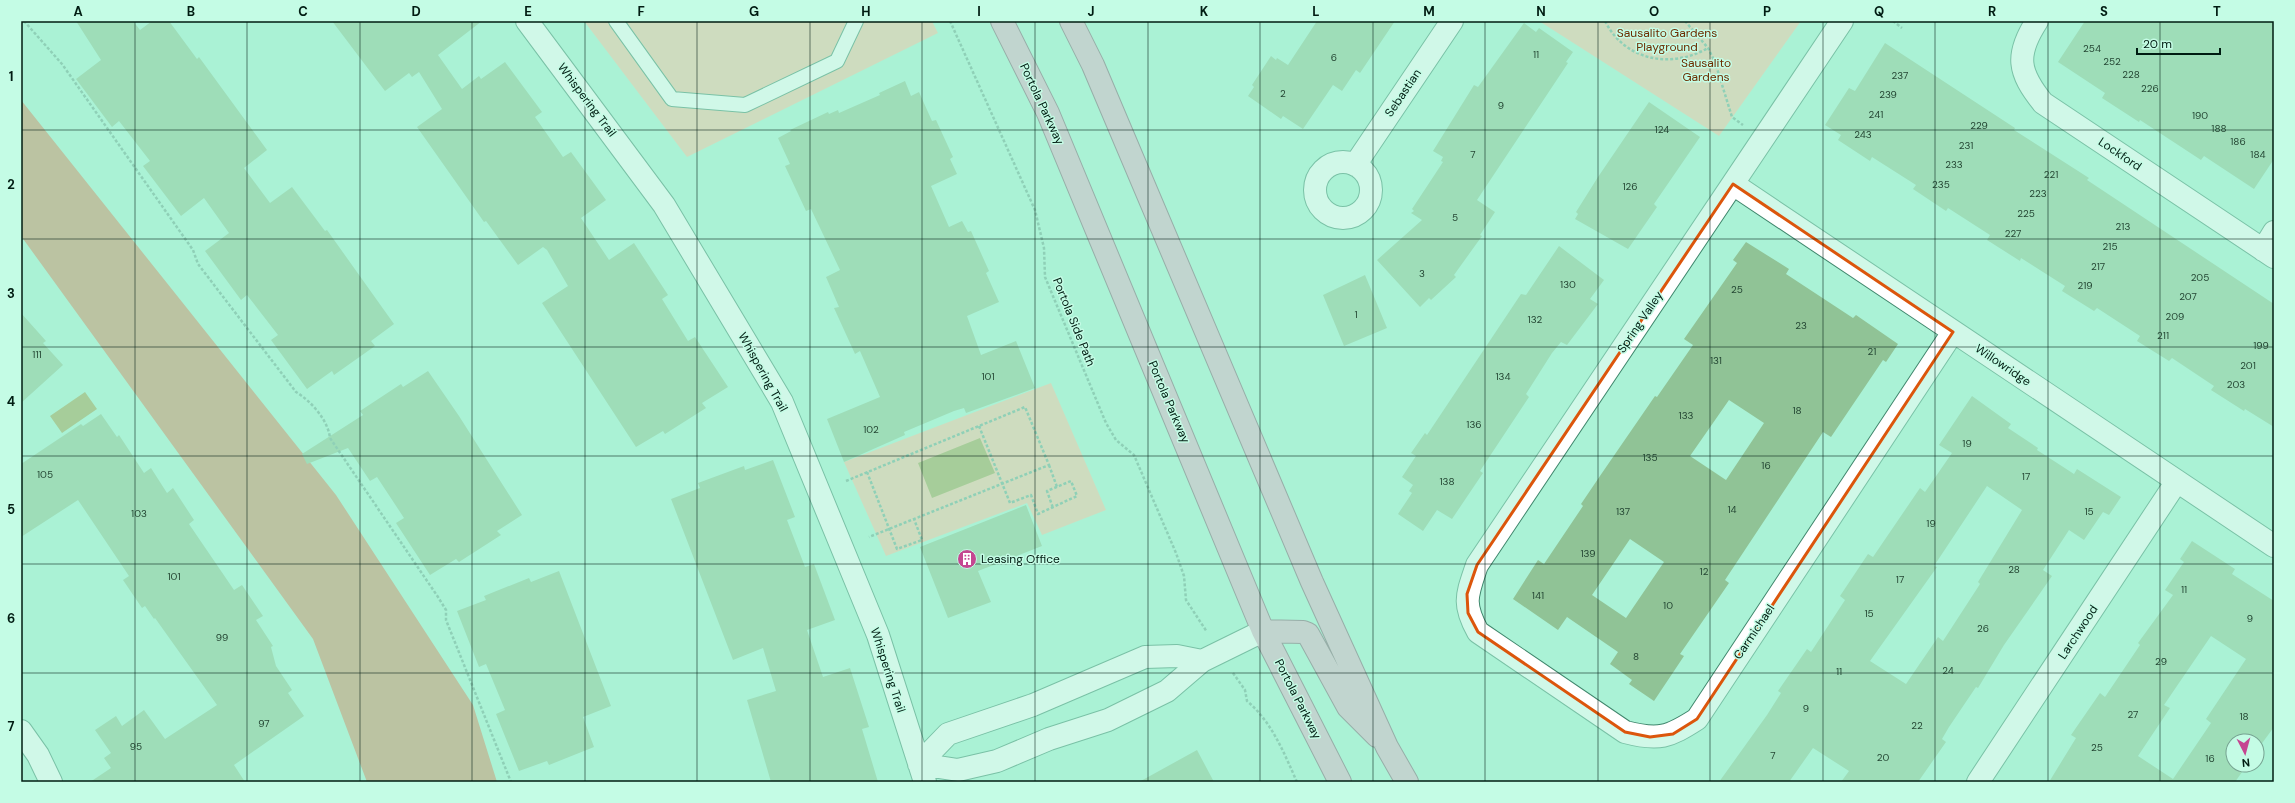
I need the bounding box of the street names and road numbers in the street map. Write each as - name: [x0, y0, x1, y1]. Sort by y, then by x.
- street label: Whispering Trail: [554, 60, 620, 140]
- street label: Portola Parkway: [1016, 61, 1068, 147]
- street label: Sebastian: [1381, 66, 1425, 120]
- street label: Lockford: [2095, 134, 2145, 174]
- street label: Portola Side Path: [1049, 275, 1099, 369]
- street label: Spring Valley: [1613, 288, 1667, 356]
- street label: Whispering Trail: [735, 329, 791, 415]
- street label: Willowridge: [1972, 340, 2034, 390]
- street label: Portola Parkway: [1144, 358, 1194, 446]
- street label: Carmichael: [1730, 601, 1778, 663]
- street label: Larchwood: [2055, 602, 2101, 662]
- street label: Whispering Trail: [867, 625, 909, 715]
- street label: Portola Parkway: [1271, 656, 1325, 742]

